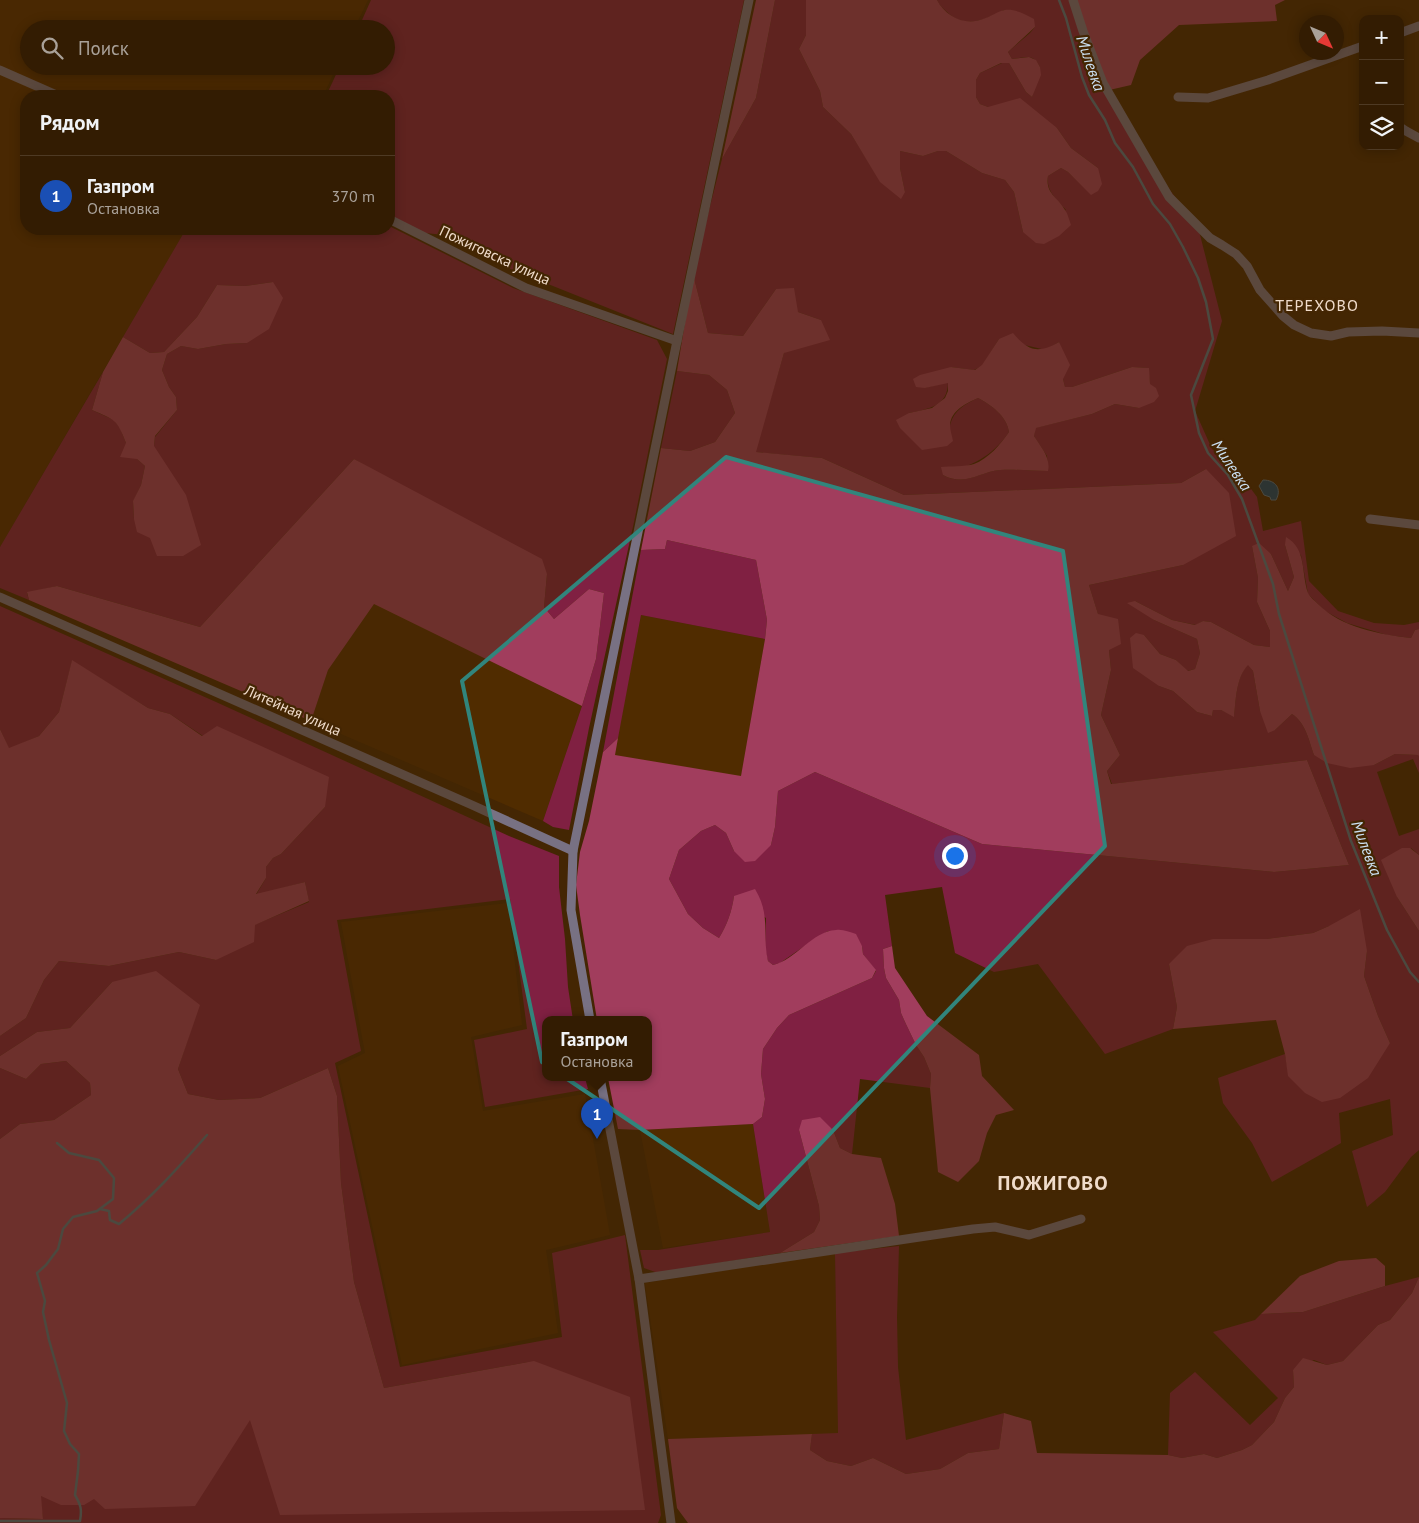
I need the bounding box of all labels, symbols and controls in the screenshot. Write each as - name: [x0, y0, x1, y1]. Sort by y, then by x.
- north arrow: [1299, 15, 1344, 60]
- map controls: [1359, 15, 1404, 150]
- button: +: [1359, 15, 1404, 60]
- search box: [20, 20, 395, 75]
- water label: Милевка: [1072, 33, 1110, 94]
- icon: search: [38, 34, 66, 62]
- text: Поиск: [78, 36, 129, 60]
- button: −: [1359, 60, 1404, 105]
- button: layers: [1359, 105, 1404, 150]
- text: Рядом: [40, 109, 99, 136]
- text: Газпром: [87, 174, 154, 198]
- text: 1: [51, 186, 61, 206]
- text: 370 m: [332, 186, 375, 206]
- text: Остановка: [87, 198, 160, 218]
- street label: Пожиговска улица: [436, 221, 554, 289]
- district label: ТЕРЕХОВО: [1275, 295, 1359, 315]
- water label: Милевка: [1208, 436, 1257, 495]
- street label: Литейная улица: [241, 680, 344, 740]
- water label: Милевка: [1347, 818, 1387, 879]
- your location: [942, 843, 968, 869]
- popup: [542, 1016, 652, 1081]
- text: Газпром: [561, 1027, 628, 1051]
- text: Остановка: [561, 1051, 634, 1071]
- pin: 1: [581, 1098, 613, 1139]
- district label: ПОЖИГОВО: [997, 1170, 1109, 1196]

